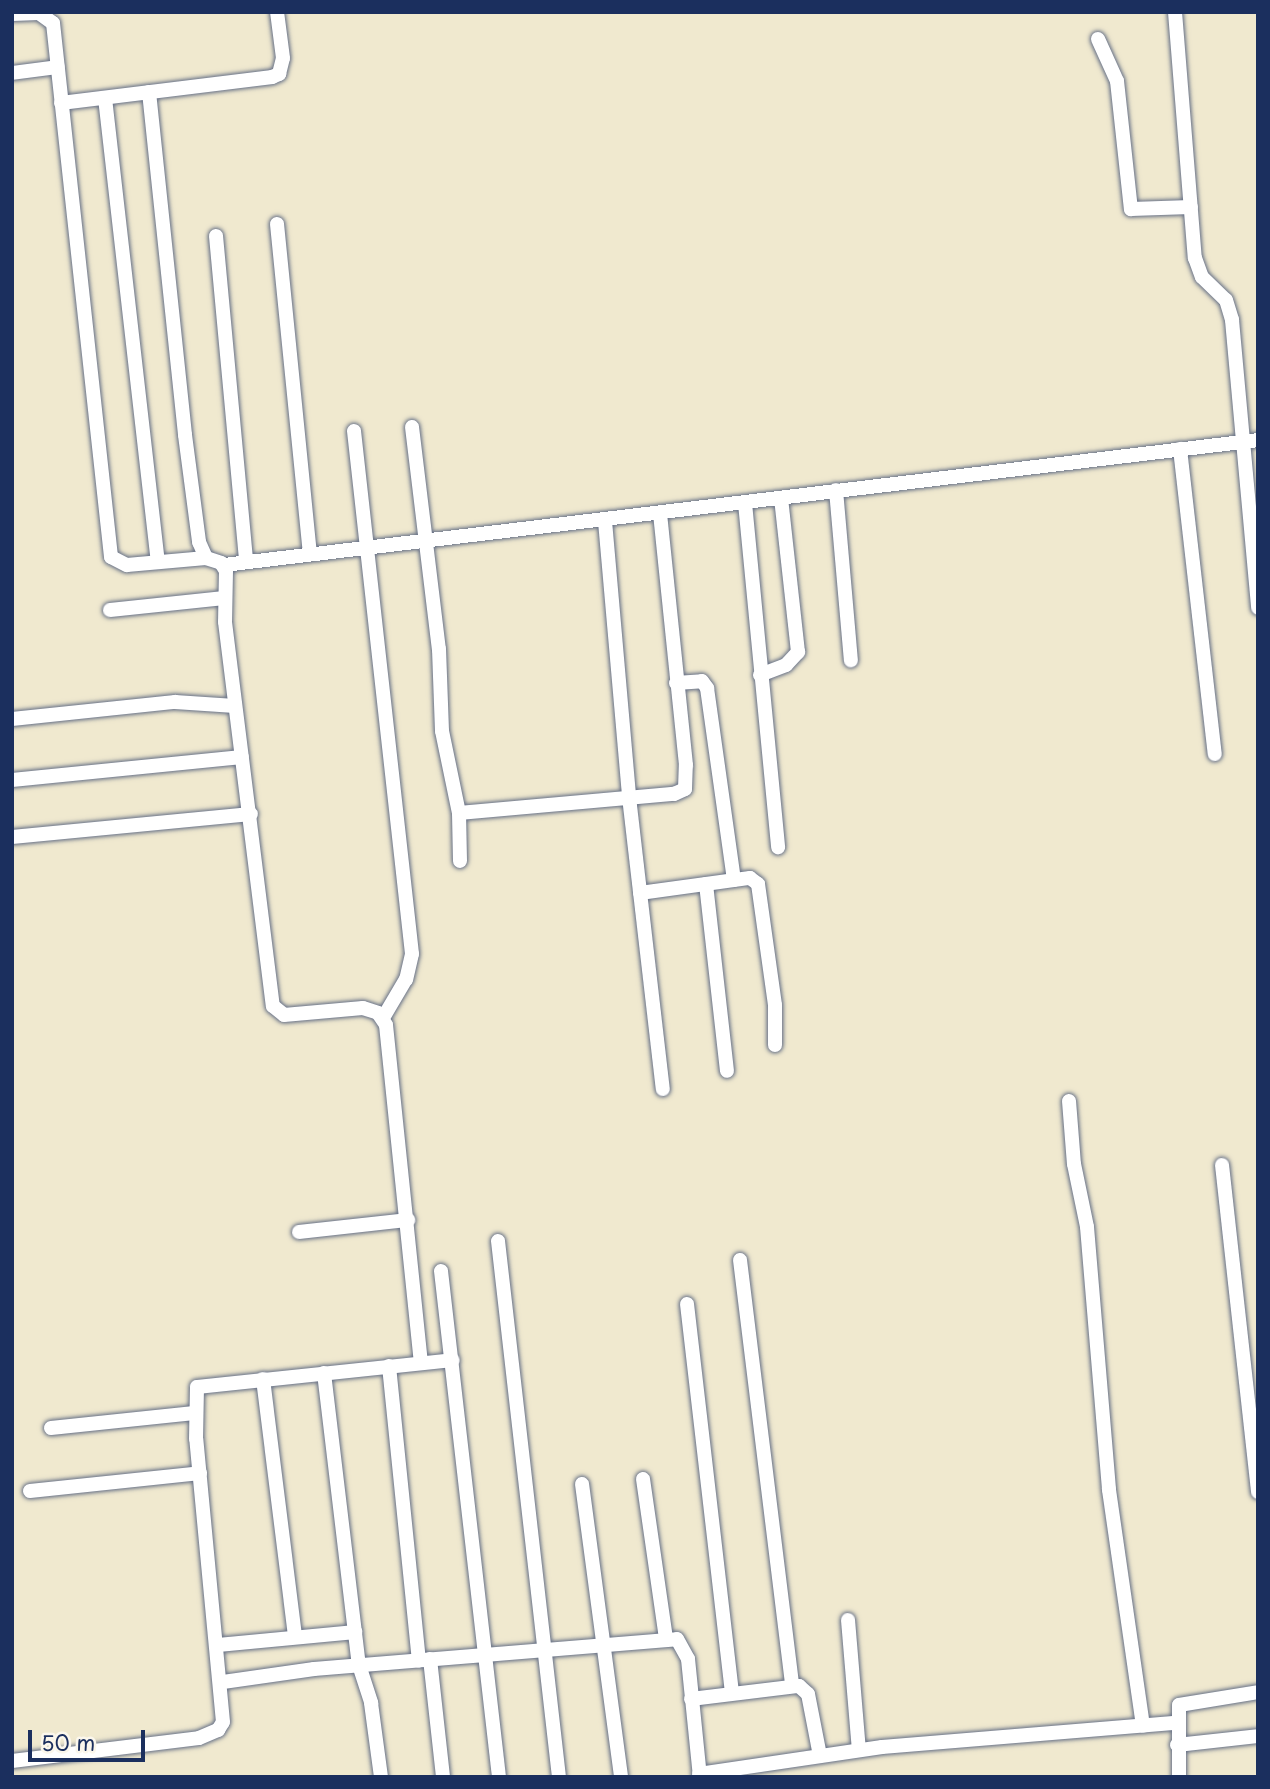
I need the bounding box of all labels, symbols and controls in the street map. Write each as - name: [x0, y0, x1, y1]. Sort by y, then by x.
- scale bar: [32, 1716, 149, 1760]
- text: 50 m: [41, 1726, 95, 1758]

